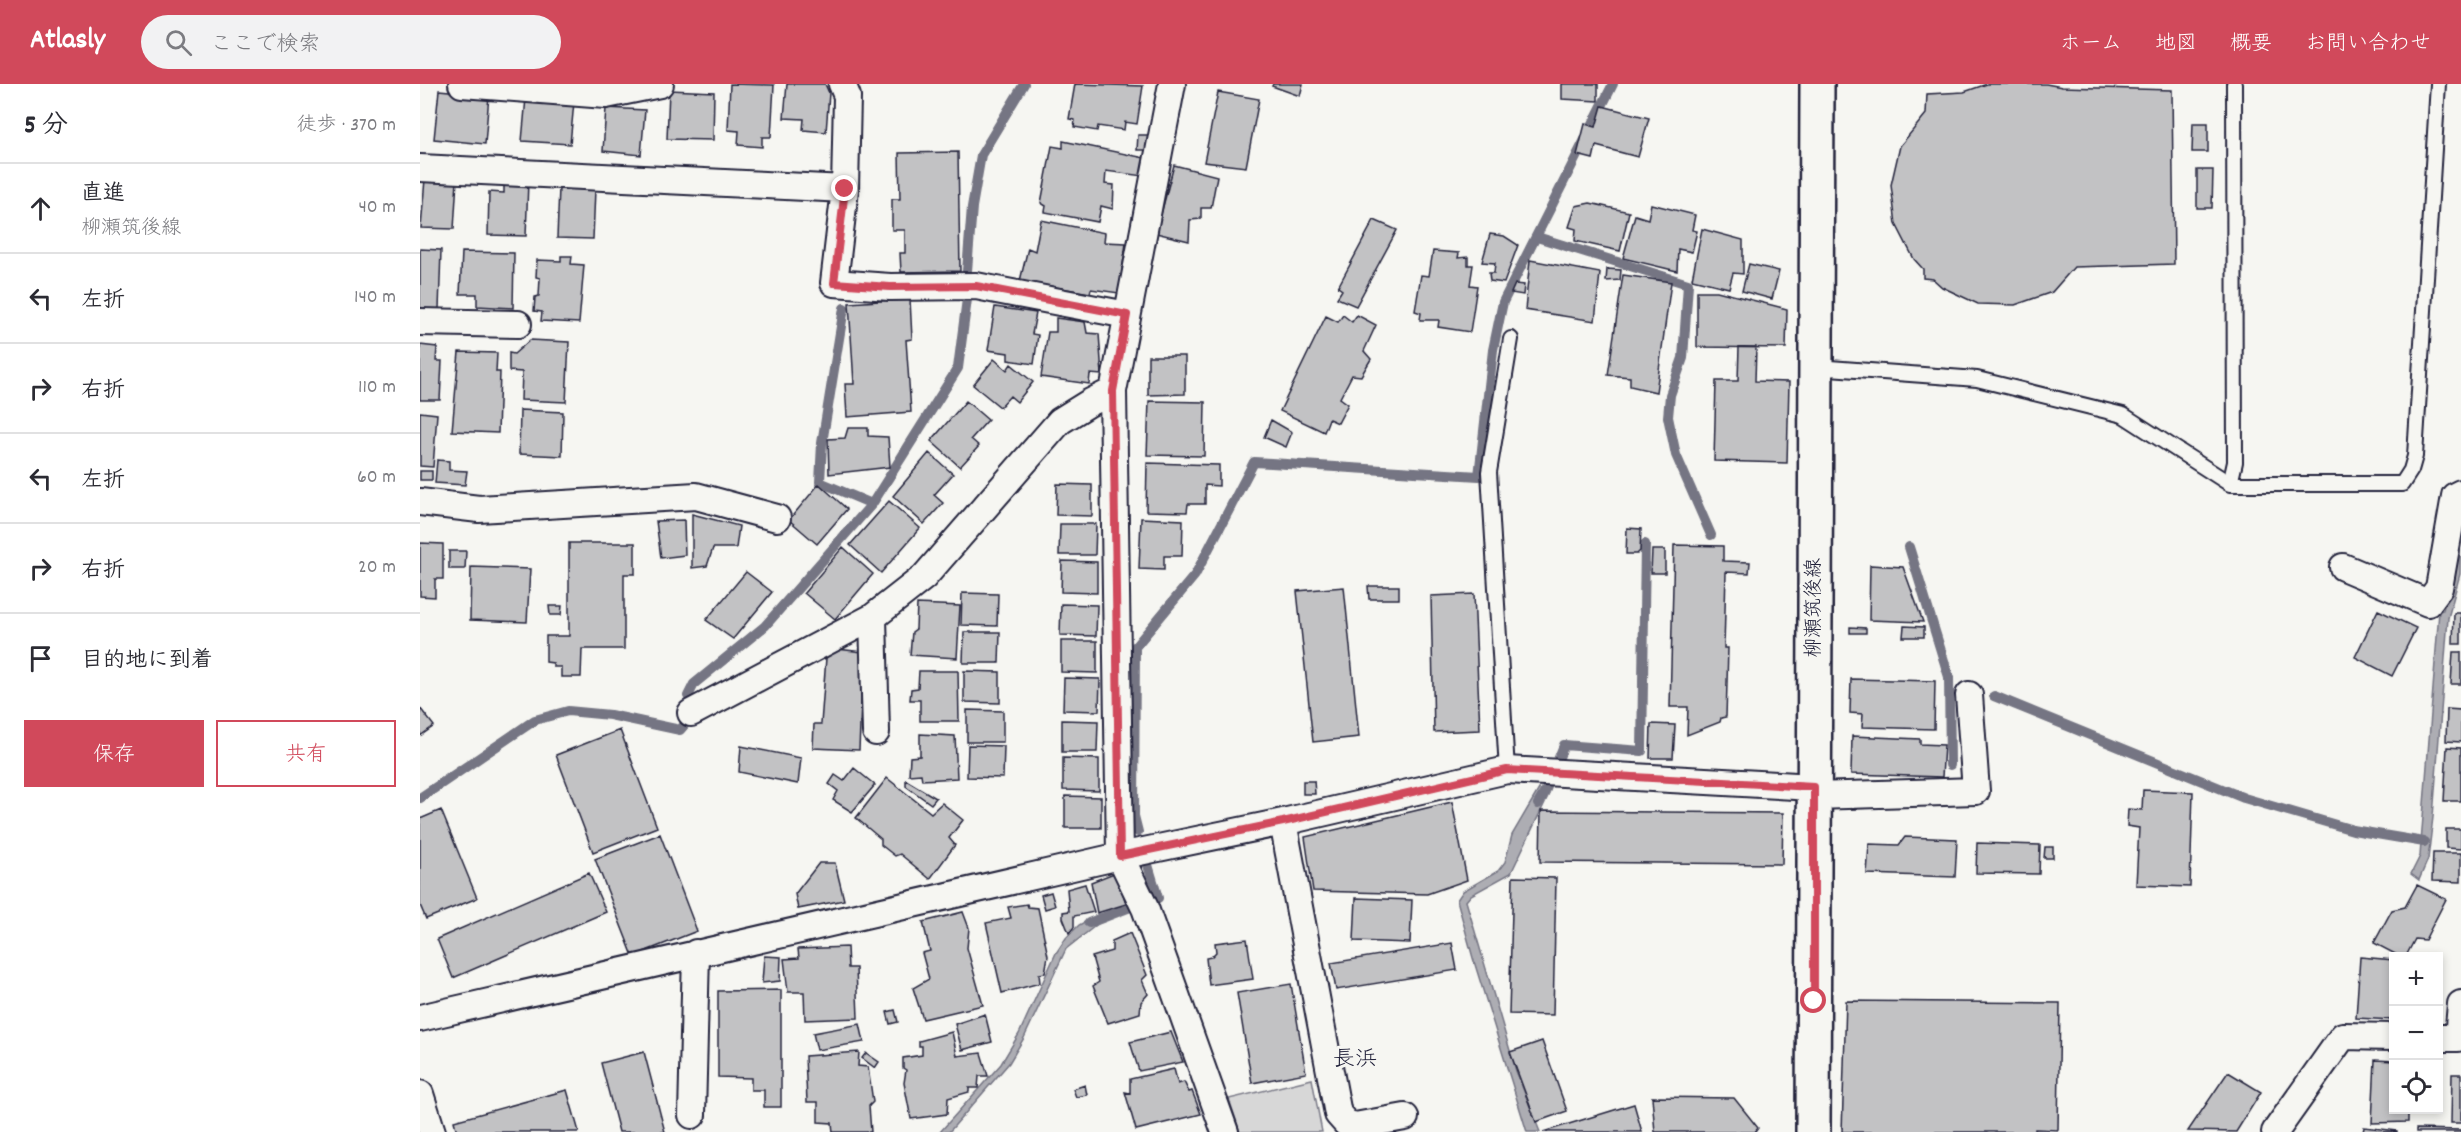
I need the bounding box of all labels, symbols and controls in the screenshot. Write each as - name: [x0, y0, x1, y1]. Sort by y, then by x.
- search box: [141, 15, 561, 69]
- text: Atlasly: [30, 22, 105, 62]
- icon: search: [162, 26, 195, 59]
- text: ここで検索: [210, 30, 320, 61]
- text: ホーム: [2060, 30, 2122, 60]
- text: 地図: [2155, 30, 2197, 60]
- text: 概要: [2230, 30, 2272, 60]
- text: お問い合わせ: [2305, 30, 2431, 60]
- text: 5 分: [24, 108, 68, 145]
- text: 徒歩 · 370 m: [297, 112, 396, 140]
- route end: [831, 175, 857, 201]
- text: 直進: [81, 179, 125, 210]
- icon: ahead: [24, 192, 57, 225]
- text: 40 m: [358, 194, 396, 222]
- text: 柳瀬筑後線: [81, 215, 181, 243]
- icon: left: [24, 282, 57, 315]
- text: 140 m: [354, 284, 396, 312]
- text: 左折: [81, 286, 125, 317]
- icon: right: [24, 372, 57, 405]
- text: 110 m: [358, 374, 396, 402]
- text: 右折: [81, 376, 125, 407]
- icon: left: [24, 462, 57, 495]
- text: 60 m: [357, 464, 396, 492]
- text: 左折: [81, 466, 125, 497]
- icon: right: [24, 552, 57, 585]
- text: 20 m: [358, 554, 396, 582]
- text: 右折: [81, 556, 125, 587]
- street label: 柳瀬筑後線: [1801, 558, 1829, 658]
- icon: arrive: [24, 642, 57, 675]
- text: 目的地に到着: [81, 646, 213, 677]
- button: 保存: [24, 720, 204, 787]
- button: 共有: [216, 720, 396, 787]
- map controls: [2389, 952, 2443, 1114]
- button: +: [2389, 952, 2443, 1006]
- route start: [1800, 987, 1826, 1013]
- button: −: [2389, 1006, 2443, 1060]
- district label: 長浜: [1333, 1045, 1377, 1076]
- button: locate: [2389, 1060, 2443, 1114]

